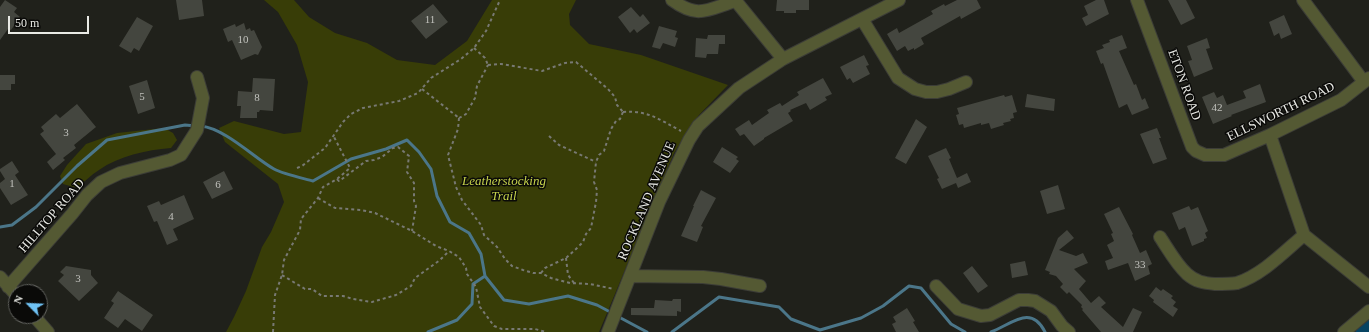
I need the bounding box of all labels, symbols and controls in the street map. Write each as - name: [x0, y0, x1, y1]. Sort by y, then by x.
- scale bar: [10, 8, 91, 34]
- house number: 11: [425, 13, 435, 27]
- text: 50 m: [15, 16, 39, 30]
- house number: 10: [238, 33, 248, 47]
- street label: ETON ROAD: [1164, 47, 1204, 123]
- street label: ELLSWORTH ROAD: [1225, 79, 1337, 145]
- house number: 5: [139, 90, 145, 104]
- house number: 8: [254, 91, 260, 105]
- house number: 42: [1212, 101, 1222, 115]
- house number: 3: [63, 126, 69, 140]
- street label: ROCKLAND AVENUE: [615, 139, 679, 263]
- park label: Leatherstocking Trail: [462, 174, 546, 205]
- street label: HILLTOP ROAD: [16, 176, 88, 256]
- house number: 1: [9, 177, 15, 191]
- house number: 6: [215, 178, 221, 192]
- house number: 4: [168, 210, 174, 224]
- house number: 33: [1134, 258, 1146, 272]
- house number: 3: [75, 272, 81, 286]
- north arrow: [8, 284, 48, 324]
- text: N: [11, 293, 25, 306]

